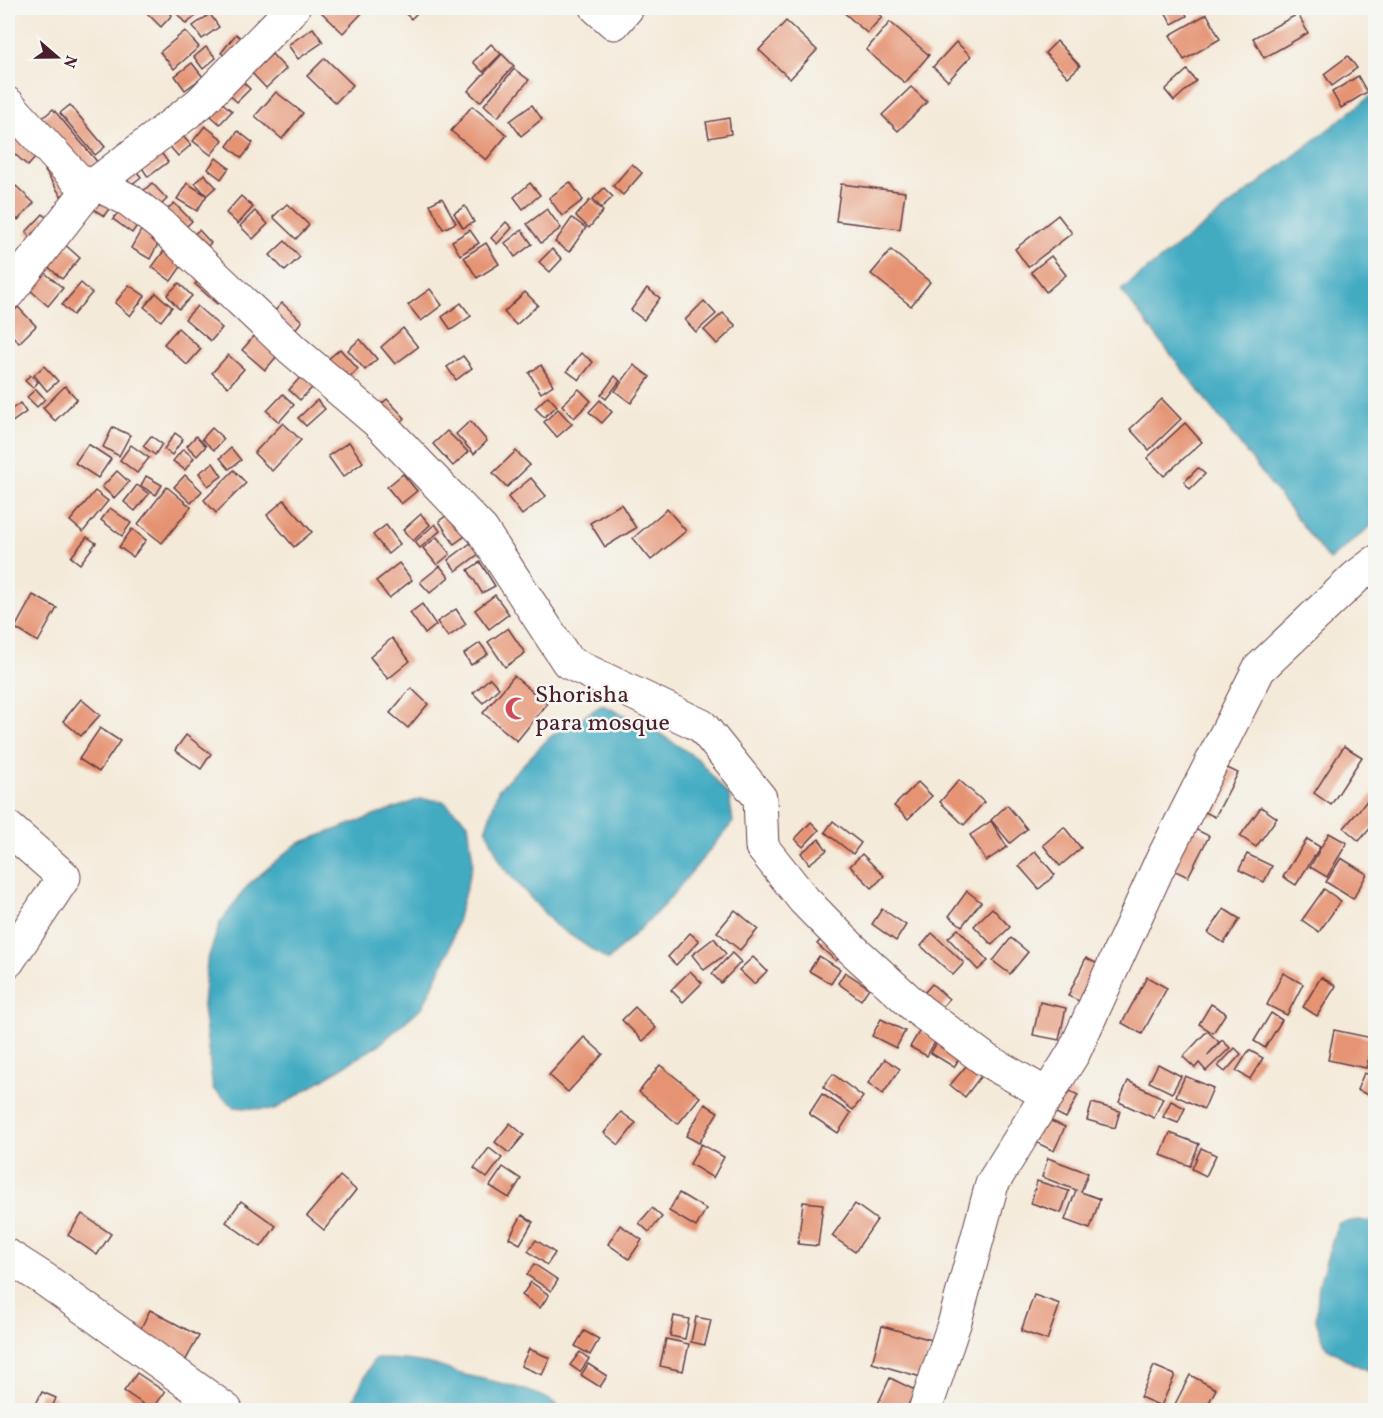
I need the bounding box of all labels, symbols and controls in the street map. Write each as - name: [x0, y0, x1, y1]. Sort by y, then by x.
- north arrow: [27, 27, 87, 87]
- text: N: [57, 52, 82, 71]
- place label: Shorisha para mosque: [535, 679, 670, 741]
- mosque icon: Shorisha para mosque: [504, 695, 530, 721]

